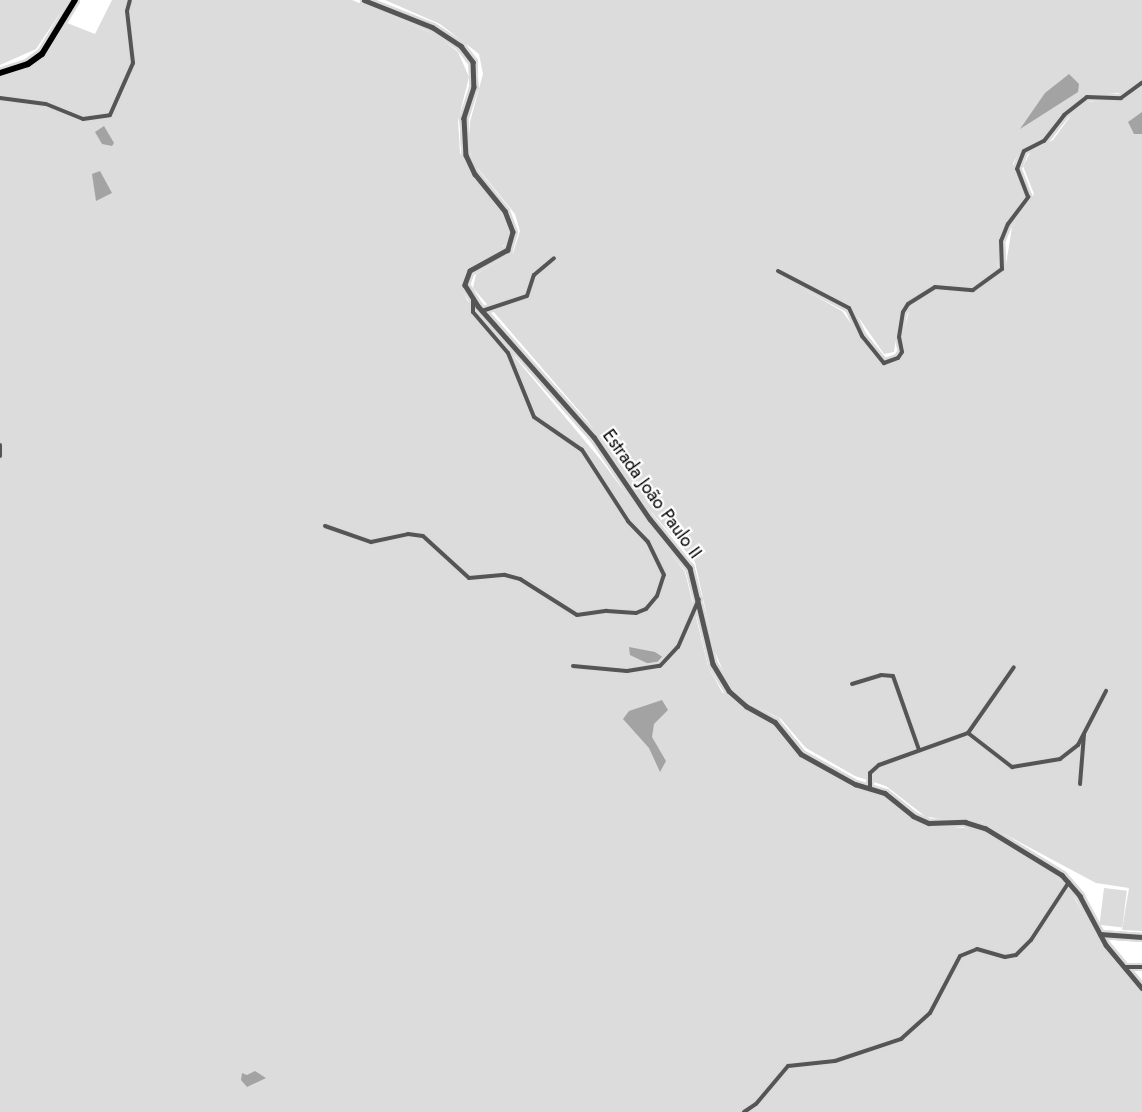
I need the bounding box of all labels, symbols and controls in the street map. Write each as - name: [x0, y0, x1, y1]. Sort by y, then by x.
- street label: Estrada João Paulo II: [598, 425, 706, 563]

